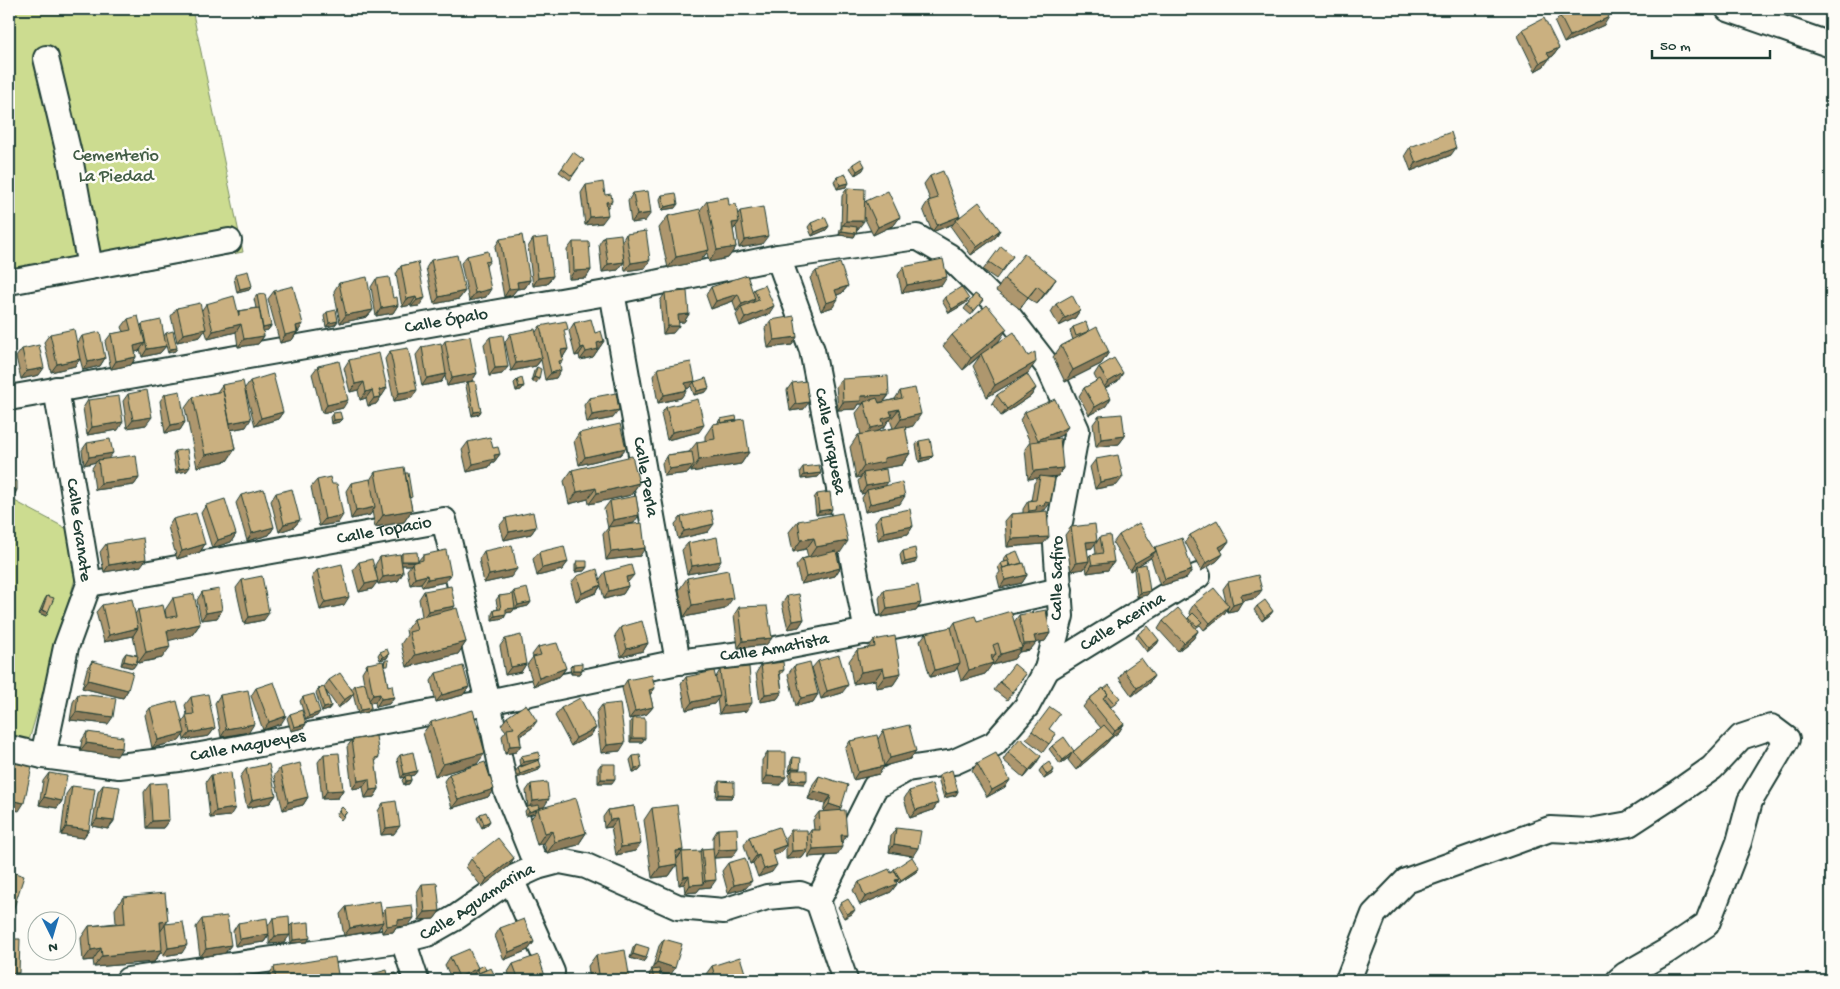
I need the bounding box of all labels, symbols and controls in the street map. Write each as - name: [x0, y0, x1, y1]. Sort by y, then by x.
- scale bar: [1652, 28, 1770, 60]
- text: 50 m: [1660, 38, 1691, 56]
- park label: Cementerio La Piedad: [73, 146, 159, 188]
- street label: Calle Ópalo: [403, 303, 490, 339]
- street label: Calle Turquesa: [809, 386, 851, 497]
- street label: Calle Perla: [628, 435, 663, 520]
- street label: Calle Granate: [60, 477, 96, 584]
- street label: Calle Topacio: [335, 512, 433, 550]
- street label: Calle Safiro: [1047, 535, 1069, 621]
- street label: Calle Acerina: [1076, 588, 1170, 656]
- street label: Calle Amatista: [719, 628, 832, 667]
- street label: Calle Magueyes: [189, 725, 308, 767]
- street label: Calle Aguamarina: [418, 859, 539, 946]
- north arrow: [28, 912, 78, 962]
- text: N: [48, 938, 58, 955]

